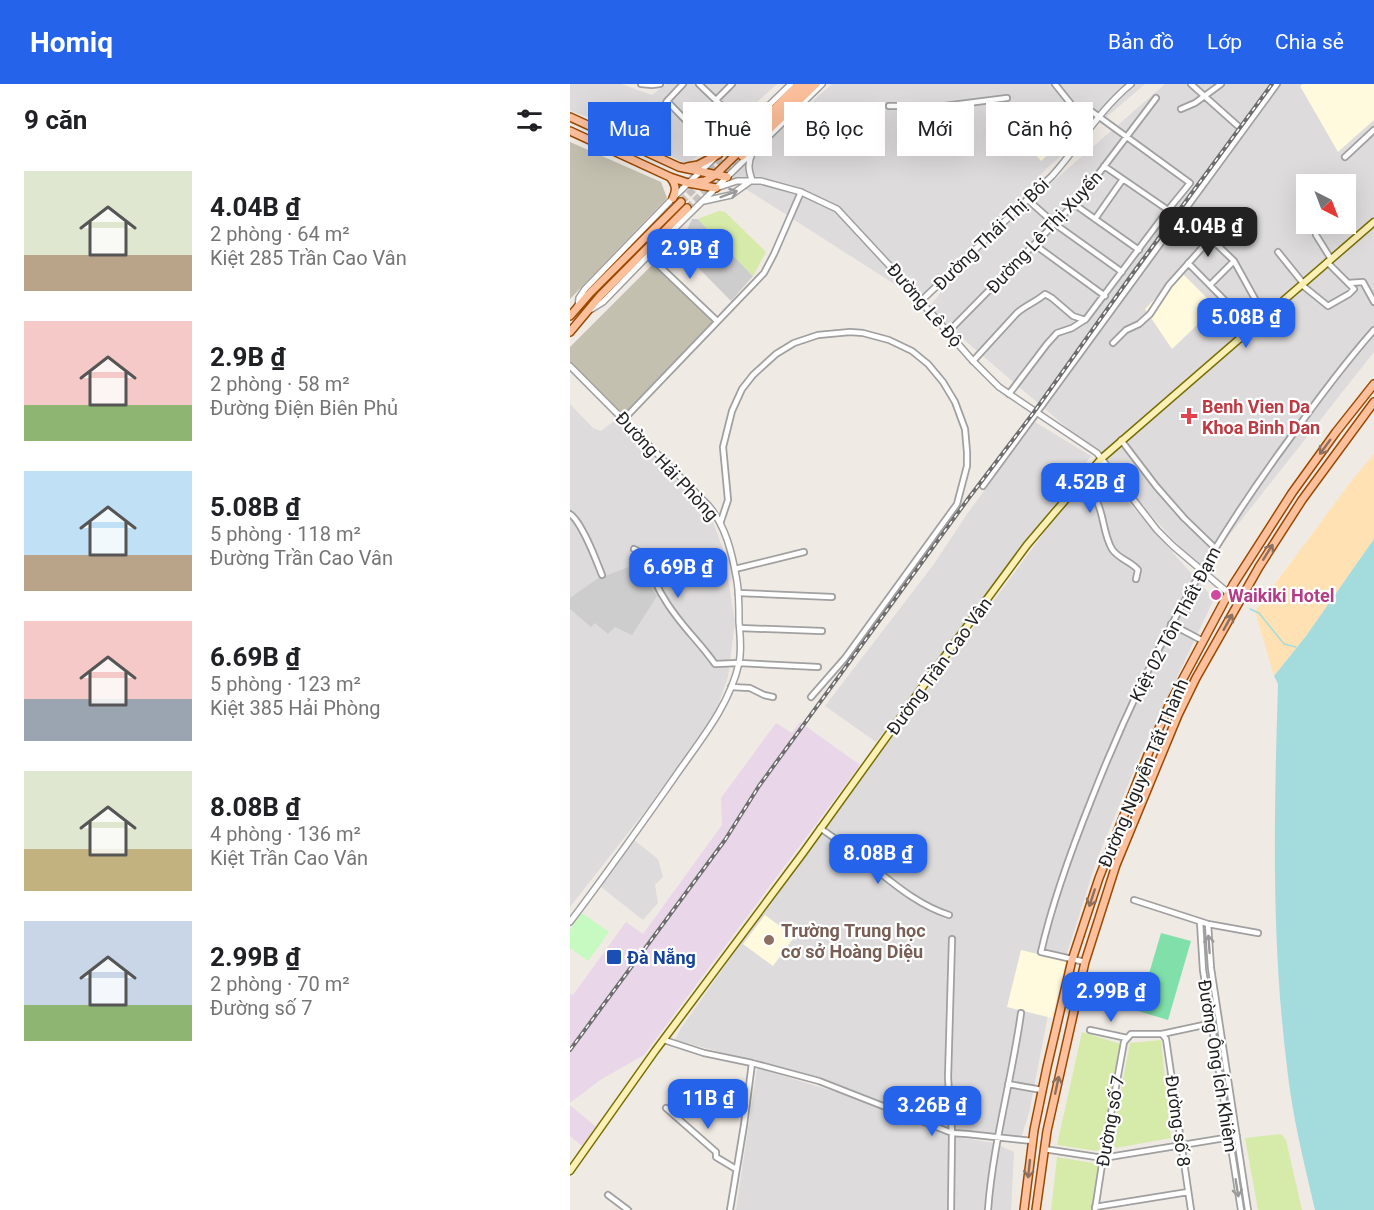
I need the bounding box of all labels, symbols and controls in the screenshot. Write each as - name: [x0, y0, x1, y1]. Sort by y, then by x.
- text: Homiq: [30, 26, 113, 59]
- text: Bản đồ: [1108, 30, 1174, 54]
- text: Lớp: [1207, 30, 1242, 54]
- text: Chia sẻ: [1275, 30, 1344, 54]
- chip: Mua: [588, 102, 671, 156]
- chip: Thuê: [683, 102, 772, 156]
- chip: Bộ lọc: [784, 102, 885, 156]
- chip: Mới: [897, 102, 974, 156]
- chip: Căn hộ: [986, 102, 1093, 156]
- icon: filters: [513, 104, 546, 137]
- text: 9 căn: [24, 105, 87, 135]
- street label: Đường Lê Thị Xuyến: [982, 166, 1106, 298]
- street label: Đường Thái Thị Bôi: [929, 174, 1053, 294]
- north arrow: [1296, 174, 1356, 234]
- map controls: [1296, 174, 1356, 234]
- one-way arrow: [719, 188, 737, 199]
- text: 4.04B ₫: [210, 192, 300, 222]
- icon: home: [72, 195, 144, 267]
- pin: 4.04B ₫: [1153, 207, 1263, 258]
- text: 4.04B ₫: [1173, 214, 1243, 238]
- text: 2 phòng · 64 m²: [210, 222, 350, 246]
- pin: 2.9B ₫: [641, 229, 739, 280]
- text: 2.9B ₫: [661, 236, 719, 260]
- text: Kiệt 285 Trần Cao Vân: [210, 246, 407, 270]
- street label: Đường Lê Độ: [883, 259, 967, 351]
- pin: 5.08B ₫: [1191, 298, 1301, 349]
- text: 5.08B ₫: [1211, 305, 1281, 329]
- text: 2.9B ₫: [210, 342, 285, 372]
- icon: home: [72, 345, 144, 417]
- text: 2 phòng · 58 m²: [210, 372, 350, 396]
- text: Đường Điện Biên Phủ: [210, 396, 398, 420]
- place label: Benh Vien Da Khoa Binh Dan: [1202, 396, 1320, 438]
- street label: Đường Hải Phòng: [611, 407, 723, 525]
- marker: Benh Vien Da Khoa Binh Dan: [1180, 407, 1198, 425]
- one-way arrow: [1319, 438, 1331, 454]
- pin: 4.52B ₫: [1035, 463, 1145, 514]
- text: 4.52B ₫: [1055, 470, 1125, 494]
- text: 5.08B ₫: [210, 492, 300, 522]
- icon: home: [72, 495, 144, 567]
- text: 5 phòng · 118 m²: [210, 522, 361, 546]
- street label: Kiệt 02 Tôn Thất Đạm: [1125, 543, 1225, 705]
- one-way arrow: [1263, 544, 1275, 561]
- text: Đường Trần Cao Vân: [210, 546, 393, 570]
- pin: 6.69B ₫: [623, 548, 733, 599]
- text: 6.69B ₫: [643, 555, 713, 579]
- place label: Waikiki Hotel: [1228, 585, 1335, 606]
- marker: Waikiki Hotel: [1209, 588, 1223, 602]
- street label: Đường Trần Cao Vân: [882, 593, 996, 739]
- one-way arrow: [1223, 613, 1234, 631]
- text: 6.69B ₫: [210, 642, 300, 672]
- icon: home: [72, 645, 144, 717]
- text: 5 phòng · 123 m²: [210, 672, 361, 696]
- street label: Đường Nguyễn Tất Thành: [1094, 676, 1192, 870]
- text: Kiệt 385 Hải Phòng: [210, 696, 381, 720]
- text: 8.08B ₫: [210, 792, 300, 822]
- icon: home: [72, 795, 144, 867]
- text: 4 phòng · 136 m²: [210, 822, 361, 846]
- pin: 8.08B ₫: [823, 834, 933, 885]
- text: 8.08B ₫: [843, 841, 913, 865]
- text: Kiệt Trần Cao Vân: [210, 846, 368, 870]
- one-way arrow: [1086, 888, 1097, 907]
- place label: Trường Trung học cơ sở Hoàng Diệu: [781, 920, 926, 962]
- marker: Trường Trung học cơ sở Hoàng Diệu: [762, 933, 776, 947]
- one-way arrow: [1203, 935, 1214, 955]
- text: 2.99B ₫: [210, 942, 300, 972]
- icon: home: [72, 945, 144, 1017]
- place label: Đà Nẵng: [627, 947, 696, 968]
- marker: Đà Nẵng: [605, 948, 623, 966]
- text: 2 phòng · 70 m²: [210, 972, 350, 996]
- pin: 2.99B ₫: [1056, 972, 1166, 1023]
- street label: Đường Ông Ích Khiêm: [1194, 978, 1242, 1154]
- text: 2.99B ₫: [1076, 979, 1146, 1003]
- text: Đường số 7: [210, 996, 312, 1020]
- street label: Đường số 7: [1092, 1074, 1128, 1168]
- street label: Đường số 8: [1161, 1074, 1195, 1168]
- one-way arrow: [1051, 1076, 1063, 1095]
- pin: 11B ₫: [666, 1079, 750, 1130]
- text: 11B ₫: [682, 1086, 734, 1110]
- pin: 3.26B ₫: [877, 1086, 987, 1137]
- text: 3.26B ₫: [897, 1093, 967, 1117]
- one-way arrow: [1023, 1159, 1034, 1179]
- one-way arrow: [1232, 1178, 1243, 1197]

